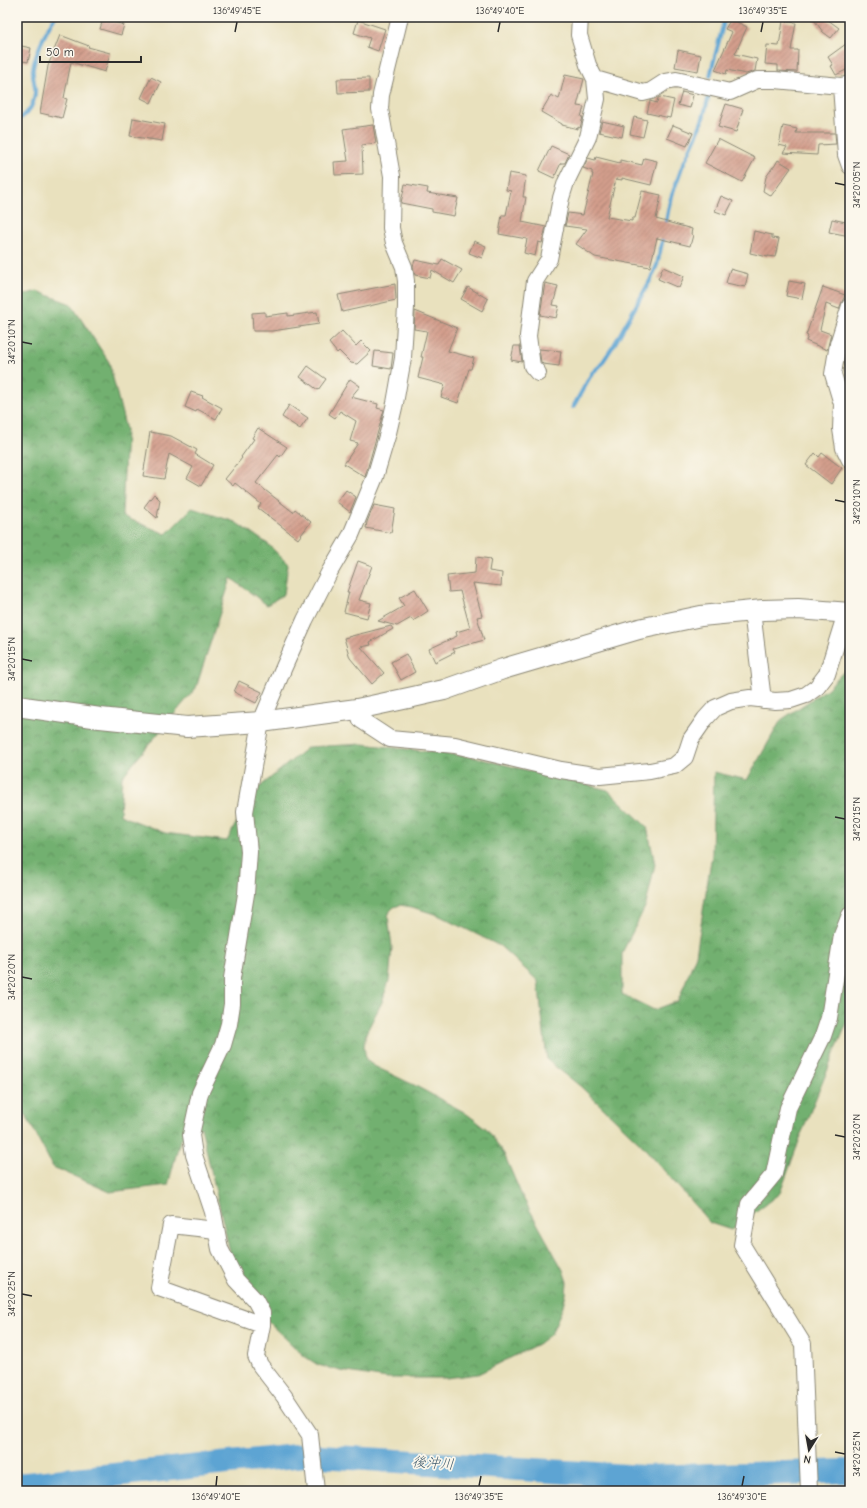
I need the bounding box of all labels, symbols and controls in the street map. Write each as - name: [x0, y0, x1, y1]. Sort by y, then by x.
- text: 136°49'45"E: [213, 5, 261, 17]
- text: 136°49'40"E: [476, 5, 524, 17]
- text: 136°49'35"E: [739, 5, 787, 17]
- scale bar: [40, 38, 141, 64]
- text: 50 m: [46, 45, 74, 59]
- text: 34°20'05"N: [851, 162, 863, 208]
- text: 34°20'10"N: [6, 319, 18, 365]
- text: 34°20'10"N: [851, 479, 863, 525]
- text: 34°20'15"N: [6, 637, 18, 681]
- text: 34°20'15"N: [851, 797, 863, 841]
- text: 34°20'20"N: [6, 954, 18, 1000]
- text: 34°20'20"N: [851, 1114, 863, 1160]
- text: 34°20'25"N: [6, 1271, 18, 1317]
- north arrow: [789, 1430, 829, 1470]
- text: 34°20'25"N: [851, 1431, 863, 1477]
- text: N: [802, 1452, 812, 1466]
- water label: 後沖川: [411, 1453, 455, 1473]
- text: 136°49'40"E: [192, 1491, 240, 1503]
- text: 136°49'35"E: [455, 1491, 503, 1503]
- text: 136°49'30"E: [718, 1491, 766, 1503]

